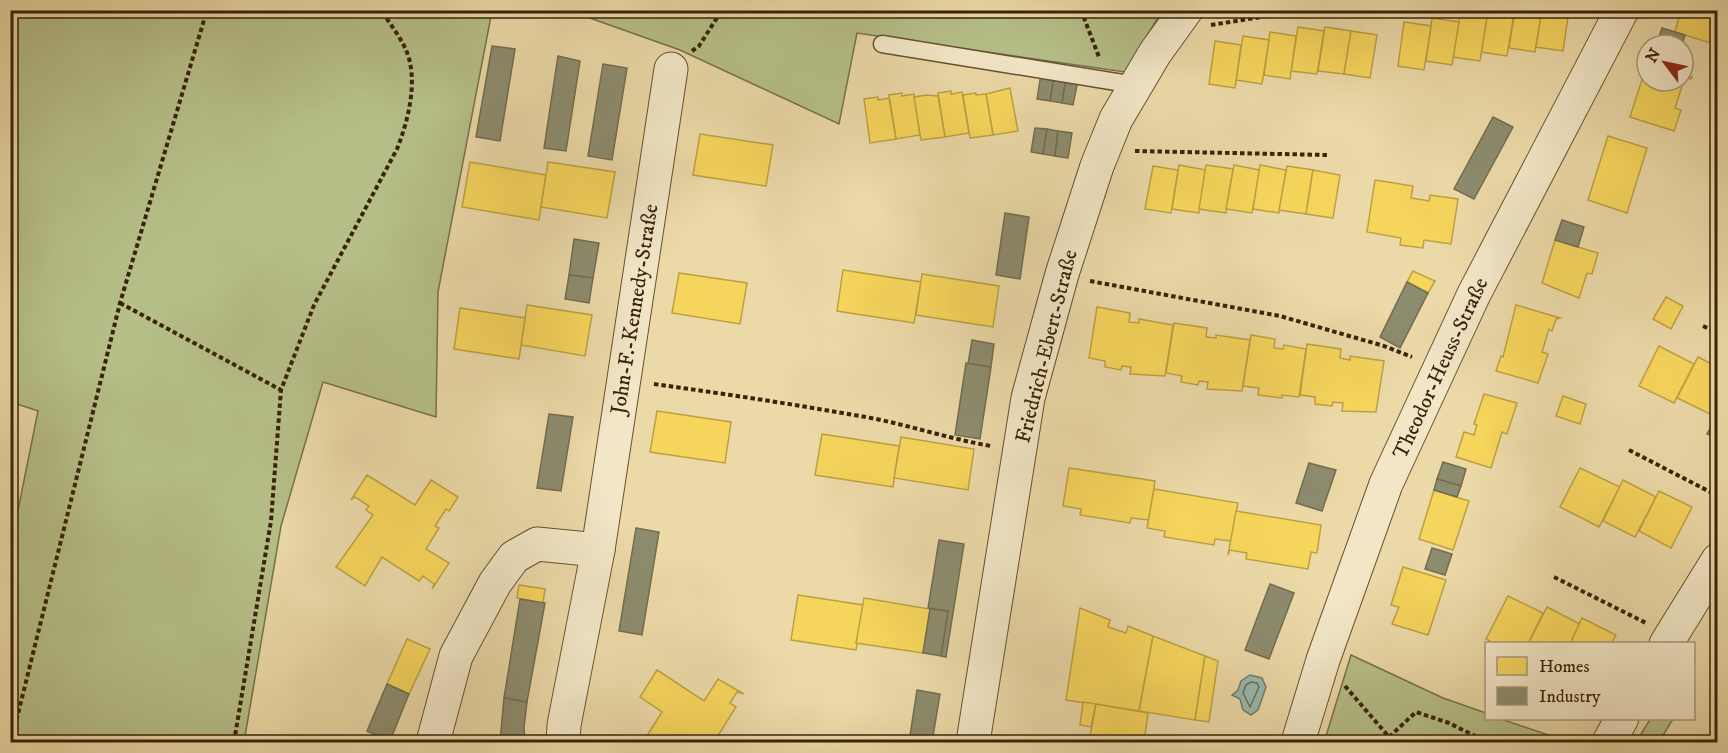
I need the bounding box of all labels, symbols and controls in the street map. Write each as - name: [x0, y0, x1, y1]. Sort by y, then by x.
- north arrow: [1635, 33, 1695, 93]
- text: N: [1641, 45, 1665, 66]
- street label: John-F.-Kennedy-Straße: [605, 202, 664, 418]
- street label: Friedrich-Ebert-Straße: [1010, 247, 1084, 446]
- street label: Theodor-Heuss-Straße: [1387, 273, 1495, 463]
- legend: [1485, 642, 1695, 720]
- text: Homes: [1539, 656, 1590, 678]
- text: Industry: [1539, 686, 1601, 708]

